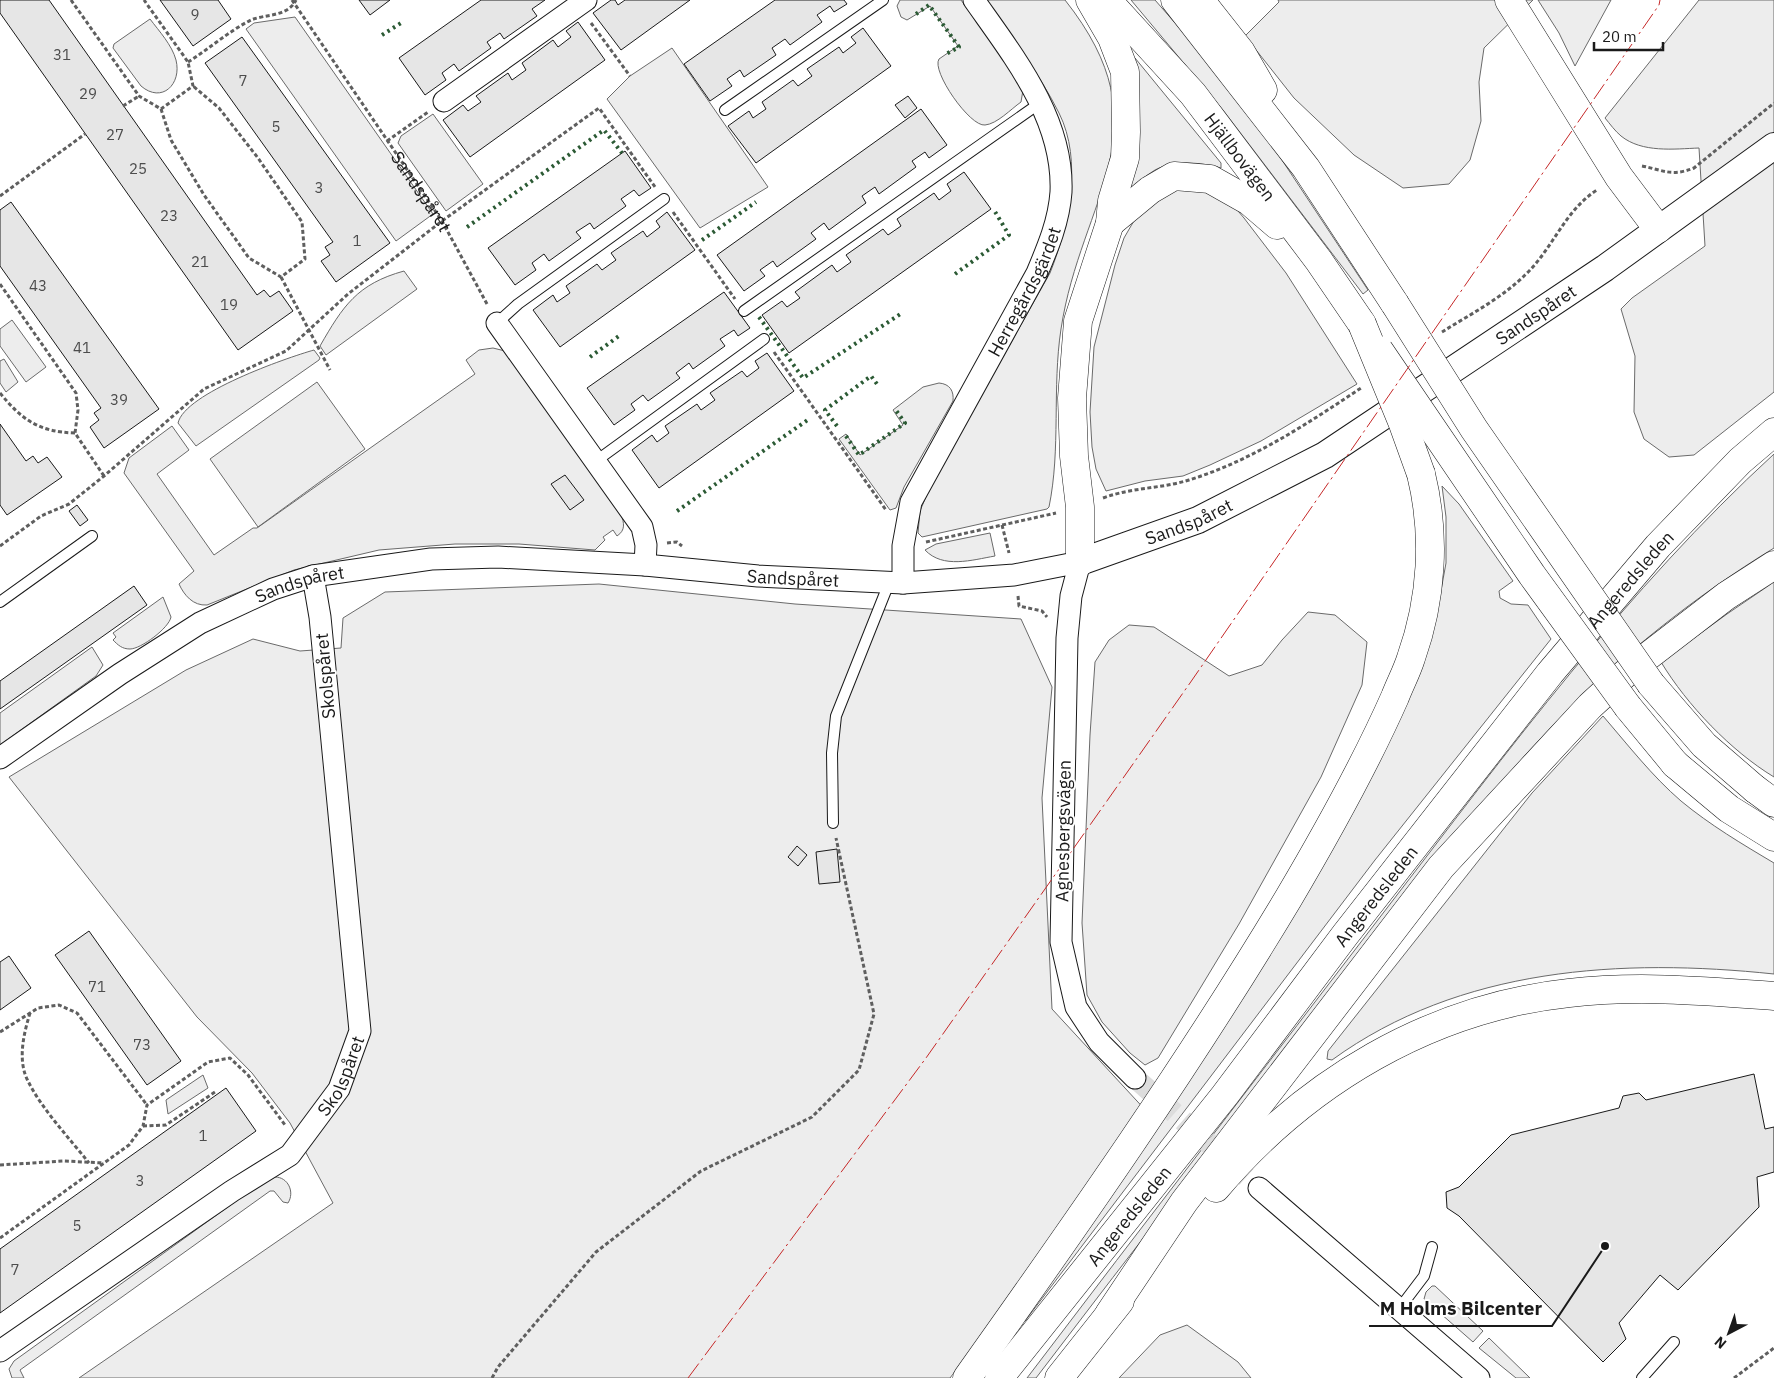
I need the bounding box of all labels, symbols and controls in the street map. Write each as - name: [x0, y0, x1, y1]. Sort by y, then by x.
- house number: 9: [190, 5, 200, 24]
- scale bar: [1594, 20, 1663, 52]
- text: 20 m: [1602, 27, 1637, 46]
- house number: 31: [53, 45, 71, 64]
- house number: 7: [238, 71, 248, 90]
- house number: 29: [79, 84, 97, 103]
- street label: Hjällbovägen: [1200, 108, 1281, 206]
- house number: 5: [271, 117, 281, 136]
- house number: 27: [106, 125, 124, 144]
- street label: Sandspåret: [386, 146, 457, 235]
- house number: 25: [129, 159, 147, 178]
- house number: 3: [314, 178, 324, 197]
- house number: 23: [160, 206, 178, 225]
- street label: Herregårdsgärdet: [982, 224, 1065, 360]
- house number: 1: [352, 231, 362, 250]
- house number: 21: [191, 252, 209, 271]
- house number: 43: [29, 276, 47, 295]
- street label: Sandspåret: [1491, 279, 1580, 350]
- house number: 19: [220, 295, 238, 314]
- house number: 41: [73, 338, 91, 357]
- house number: 39: [110, 390, 128, 409]
- street label: Sandspåret: [1142, 493, 1236, 549]
- street label: Angeredsleden: [1581, 525, 1678, 633]
- street label: Sandspåret: [251, 560, 346, 607]
- street label: Sandspåret: [746, 563, 840, 591]
- street label: Skolspåret: [310, 632, 340, 720]
- street label: Agnesbergsvägen: [1050, 760, 1076, 902]
- street label: Angeredsleden: [1329, 841, 1422, 951]
- house number: 71: [88, 977, 106, 996]
- street label: Skolspåret: [312, 1033, 369, 1120]
- house number: 73: [133, 1035, 151, 1054]
- house number: 1: [198, 1126, 208, 1145]
- street label: Angeredsleden: [1082, 1161, 1176, 1270]
- house number: 3: [135, 1171, 145, 1190]
- house number: 5: [72, 1216, 82, 1235]
- house number: 7: [10, 1260, 20, 1279]
- callout: M Holms Bilcenter: [1369, 1292, 1552, 1326]
- text: M Holms Bilcenter: [1380, 1296, 1543, 1320]
- north arrow: [1704, 1308, 1754, 1358]
- text: N: [1711, 1333, 1730, 1353]

